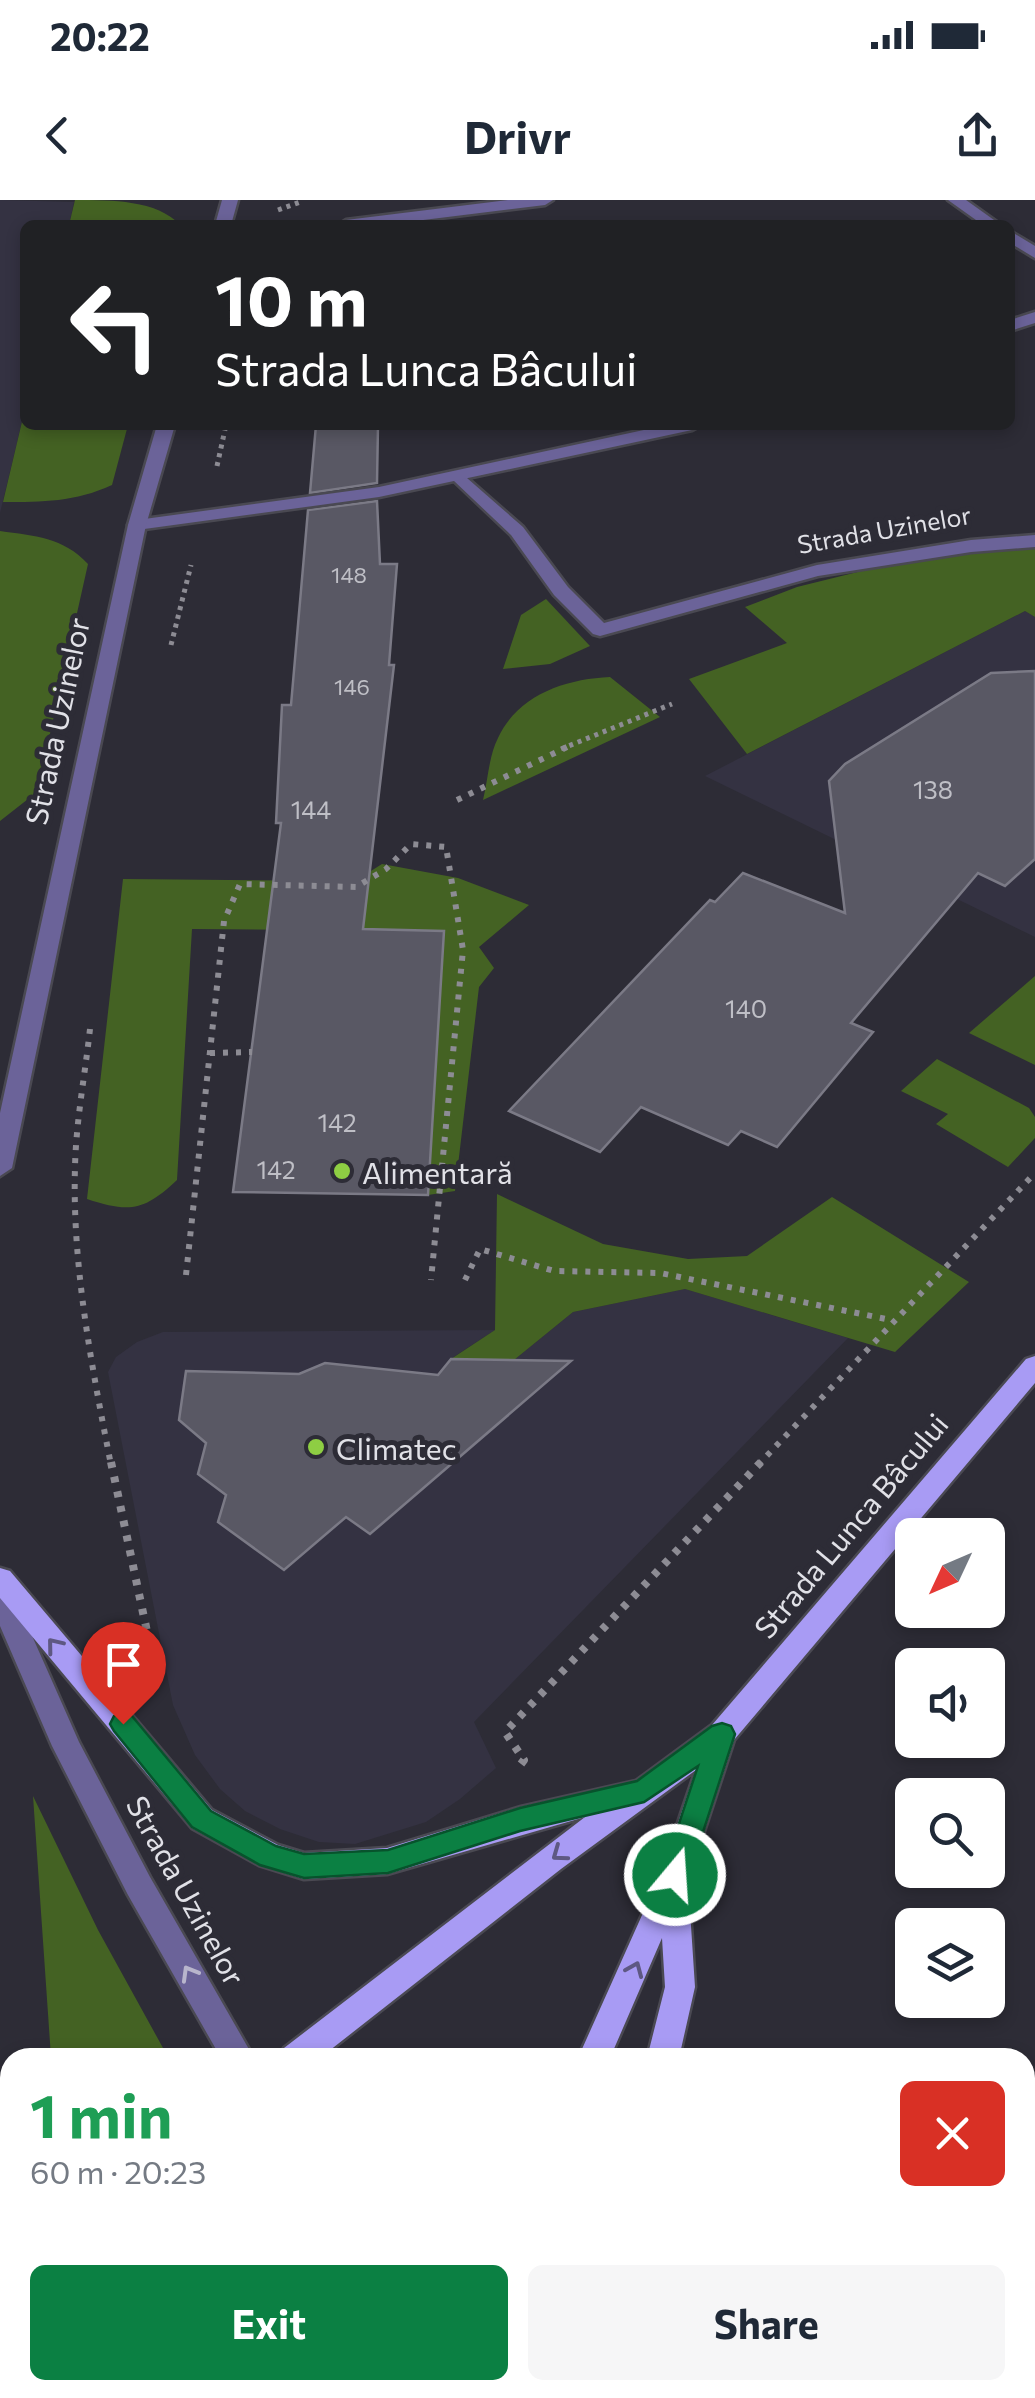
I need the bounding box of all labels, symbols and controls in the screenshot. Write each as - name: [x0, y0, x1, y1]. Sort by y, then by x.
- text: 20:22: [50, 12, 150, 59]
- icon: back: [30, 108, 85, 163]
- text: Drivr: [464, 108, 571, 163]
- icon: share: [950, 108, 1005, 163]
- text: 10 m: [215, 255, 368, 340]
- icon: left: [50, 260, 180, 390]
- text: Strada Lunca Bâcului: [215, 340, 638, 395]
- street label: Strada Uzinelor: [795, 499, 973, 559]
- house number: 148: [331, 561, 367, 588]
- street label: Strada Uzinelor: [16, 614, 96, 828]
- house number: 146: [334, 673, 370, 700]
- house number: 138: [913, 774, 953, 804]
- house number: 144: [291, 794, 331, 824]
- house number: 140: [725, 993, 767, 1023]
- house number: 142: [317, 1107, 357, 1137]
- place label: Alimentară: [362, 1153, 512, 1190]
- house number: 142: [256, 1154, 296, 1184]
- marker: Alimentară: [331, 1160, 353, 1182]
- street label: Strada Lunca Bâcului: [745, 1405, 955, 1645]
- place label: Climatec: [336, 1429, 457, 1466]
- marker: Climatec: [305, 1436, 327, 1458]
- north arrow: [895, 1518, 1005, 1628]
- map controls: [895, 1518, 1005, 2018]
- pin: [81, 1622, 166, 1725]
- icon: arrive: [96, 1637, 151, 1692]
- one-way arrow: [48, 1638, 66, 1656]
- button: sound: [895, 1648, 1005, 1758]
- button: search: [895, 1778, 1005, 1888]
- street label: Strada Uzinelor: [120, 1789, 254, 1991]
- position arrow: [623, 1823, 727, 1927]
- one-way arrow: [552, 1842, 570, 1860]
- button: layers: [895, 1908, 1005, 2018]
- one-way arrow: [623, 1961, 643, 1979]
- one-way arrow: [182, 1966, 201, 1984]
- text: 1 min: [30, 2077, 172, 2150]
- button: close: [900, 2081, 1005, 2186]
- text: 60 m · 20:23: [30, 2151, 206, 2191]
- button: Exit: [30, 2265, 508, 2380]
- button: Share: [528, 2265, 1005, 2380]

